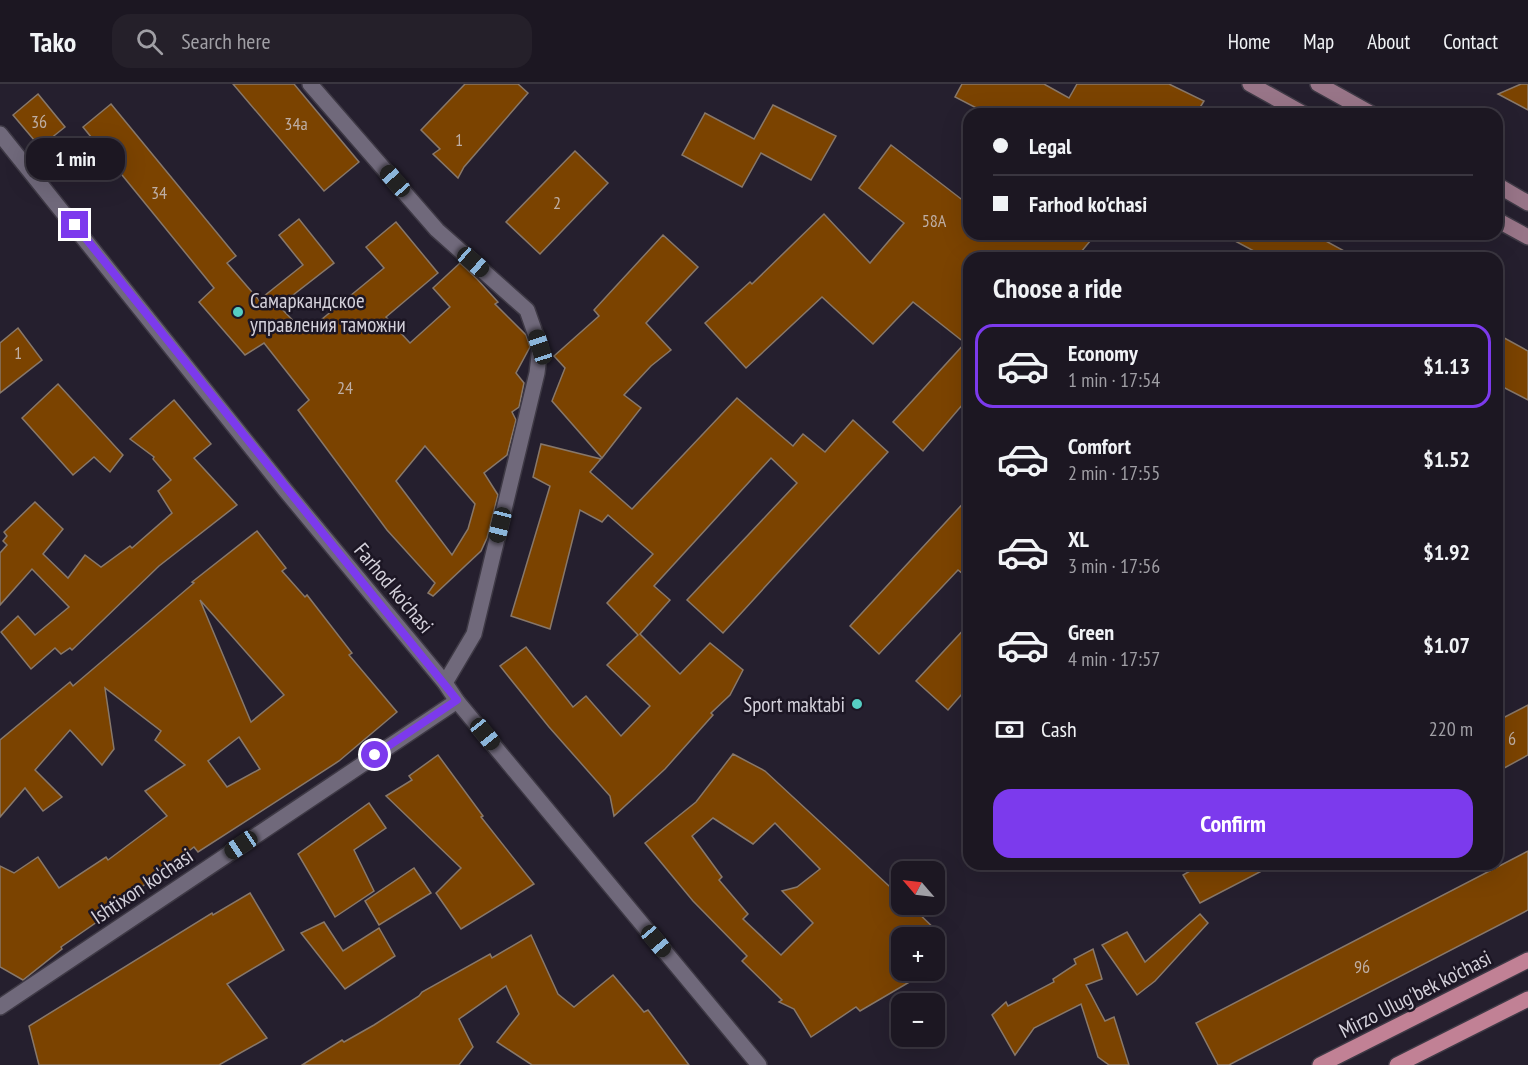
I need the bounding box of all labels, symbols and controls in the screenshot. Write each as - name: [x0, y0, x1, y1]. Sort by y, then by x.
- search box: [112, 14, 532, 68]
- text: Tako: [30, 23, 76, 60]
- icon: search: [133, 25, 166, 58]
- text: Search here: [181, 27, 271, 55]
- text: Home: [1228, 28, 1270, 55]
- text: Map: [1303, 28, 1334, 55]
- text: About: [1367, 28, 1410, 55]
- text: Contact: [1443, 28, 1498, 55]
- house number: 36: [31, 110, 47, 133]
- house number: 34a: [284, 112, 308, 135]
- house number: 1: [455, 128, 463, 151]
- text: Legal: [1029, 132, 1071, 160]
- callout: 1 min: [26, 138, 124, 180]
- text: 1 min: [55, 146, 96, 172]
- car: [376, 162, 414, 200]
- house number: 34: [151, 181, 167, 204]
- text: Farhod ko'chasi: [1029, 190, 1147, 218]
- house number: 2: [553, 191, 561, 214]
- house number: 58А: [922, 209, 947, 232]
- route end: [61, 211, 88, 238]
- car: [454, 243, 492, 281]
- text: Choose a ride: [993, 271, 1122, 305]
- place label: Самаркандское управления таможни: [250, 287, 406, 338]
- marker: Самаркандское управления таможни: [231, 305, 245, 319]
- car: [526, 327, 554, 367]
- icon: car: [996, 339, 1050, 393]
- text: Economy: [1068, 339, 1138, 367]
- house number: 1: [14, 341, 22, 364]
- text: $1.13: [1423, 352, 1470, 380]
- text: 1 min · 17:54: [1068, 367, 1160, 393]
- house number: 24: [337, 376, 353, 399]
- icon: car: [996, 432, 1050, 486]
- text: Comfort: [1068, 432, 1131, 460]
- text: $1.52: [1423, 445, 1470, 473]
- text: 2 min · 17:55: [1068, 460, 1160, 486]
- car: [487, 505, 513, 545]
- icon: car: [996, 525, 1050, 579]
- text: XL: [1068, 525, 1089, 553]
- street label: Farhod ko'chasi: [348, 537, 440, 639]
- text: $1.92: [1423, 538, 1470, 566]
- text: 3 min · 17:56: [1068, 553, 1160, 579]
- icon: car: [996, 618, 1050, 672]
- text: Green: [1068, 618, 1114, 646]
- text: $1.07: [1423, 631, 1470, 659]
- text: 4 min · 17:57: [1068, 646, 1160, 672]
- place label: Sport maktabi: [743, 691, 845, 718]
- marker: Sport maktabi: [850, 697, 864, 711]
- icon: cash: [993, 713, 1026, 746]
- car: [467, 714, 503, 754]
- text: Cash: [1041, 715, 1077, 743]
- text: 220 m: [1429, 716, 1473, 742]
- house number: 6: [1508, 727, 1516, 750]
- route start: [361, 741, 388, 768]
- button: Confirm: [993, 789, 1473, 858]
- car: [221, 827, 261, 863]
- street label: Ishtixon ko'chasi: [86, 842, 198, 930]
- north arrow: [891, 861, 945, 915]
- map controls: [891, 861, 945, 1047]
- car: [638, 921, 674, 961]
- button: +: [891, 927, 945, 981]
- street label: Mirzo Ulug'bek ko'chasi: [1334, 944, 1496, 1044]
- house number: 96: [1354, 955, 1370, 978]
- button: −: [891, 993, 945, 1047]

